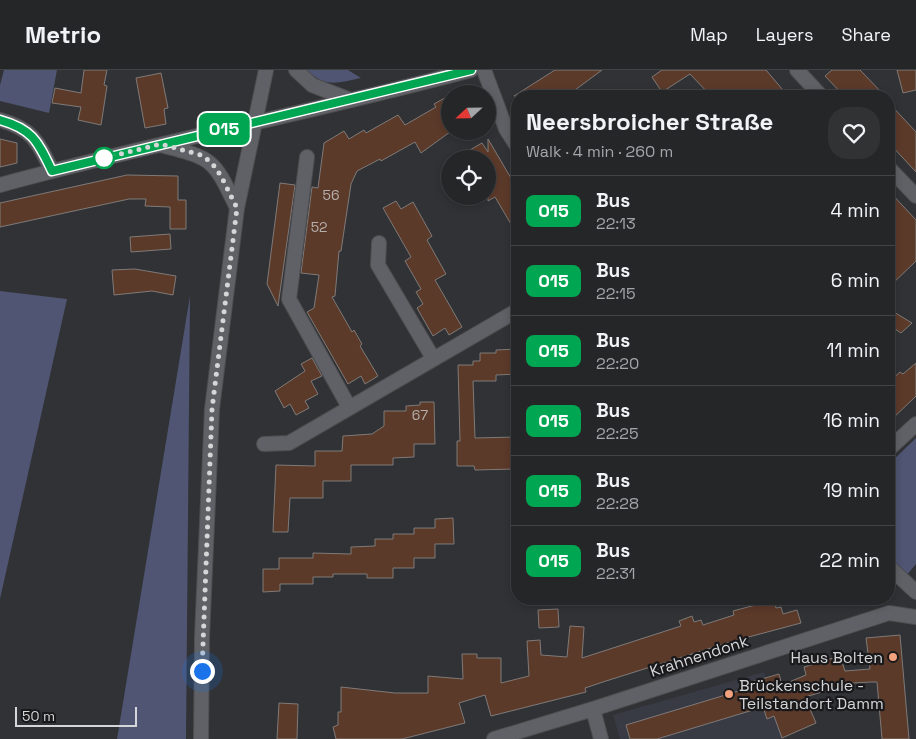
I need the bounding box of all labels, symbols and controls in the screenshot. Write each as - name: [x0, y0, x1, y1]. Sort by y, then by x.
- text: Metrio: [25, 19, 101, 50]
- text: Map: [690, 23, 728, 46]
- text: Layers: [756, 23, 813, 46]
- text: Share: [841, 23, 891, 46]
- north arrow: [441, 85, 496, 140]
- map controls: [441, 85, 496, 205]
- text: Neersbroicher Straße: [526, 106, 773, 137]
- button: heart: [828, 107, 880, 159]
- line badge: 015: [195, 113, 253, 145]
- text: 015: [209, 117, 239, 140]
- text: Walk · 4 min · 260 m: [526, 141, 673, 162]
- unlabelled marker: [93, 147, 115, 169]
- button: locate: [441, 150, 496, 205]
- house number: 56: [323, 186, 339, 204]
- text: Bus: [596, 188, 630, 213]
- text: 4 min: [831, 198, 880, 223]
- text: 015: [538, 199, 569, 222]
- text: 22:13: [596, 213, 636, 234]
- house number: 52: [311, 218, 327, 236]
- text: Bus: [596, 258, 630, 283]
- text: 6 min: [831, 268, 880, 293]
- text: 015: [538, 269, 569, 292]
- text: 22:15: [596, 283, 636, 304]
- text: Bus: [596, 328, 630, 353]
- text: 11 min: [827, 338, 880, 363]
- text: 015: [538, 339, 569, 362]
- text: 22:20: [596, 353, 639, 374]
- text: Bus: [596, 398, 630, 423]
- house number: 67: [412, 406, 428, 424]
- text: 16 min: [823, 408, 880, 433]
- text: 015: [538, 409, 569, 432]
- text: 22:25: [596, 423, 639, 444]
- text: Bus: [596, 468, 630, 493]
- text: 19 min: [823, 478, 880, 503]
- text: 015: [538, 479, 569, 502]
- text: 22:28: [596, 493, 639, 514]
- text: Bus: [596, 538, 630, 563]
- text: 22 min: [820, 548, 880, 573]
- text: 015: [538, 549, 569, 572]
- text: 22:31: [596, 563, 635, 584]
- street label: Krahnendonk: [647, 630, 751, 682]
- place label: Haus Bolten: [790, 647, 883, 668]
- marker: Haus Bolten: [887, 651, 899, 663]
- your location: [190, 659, 215, 684]
- place label: Brückenschule - Teilstandort Damm: [739, 675, 884, 714]
- marker: Brückenschule - Teilstandort Damm: [723, 688, 735, 700]
- scale bar: [15, 704, 138, 727]
- text: 50 m: [22, 707, 55, 725]

